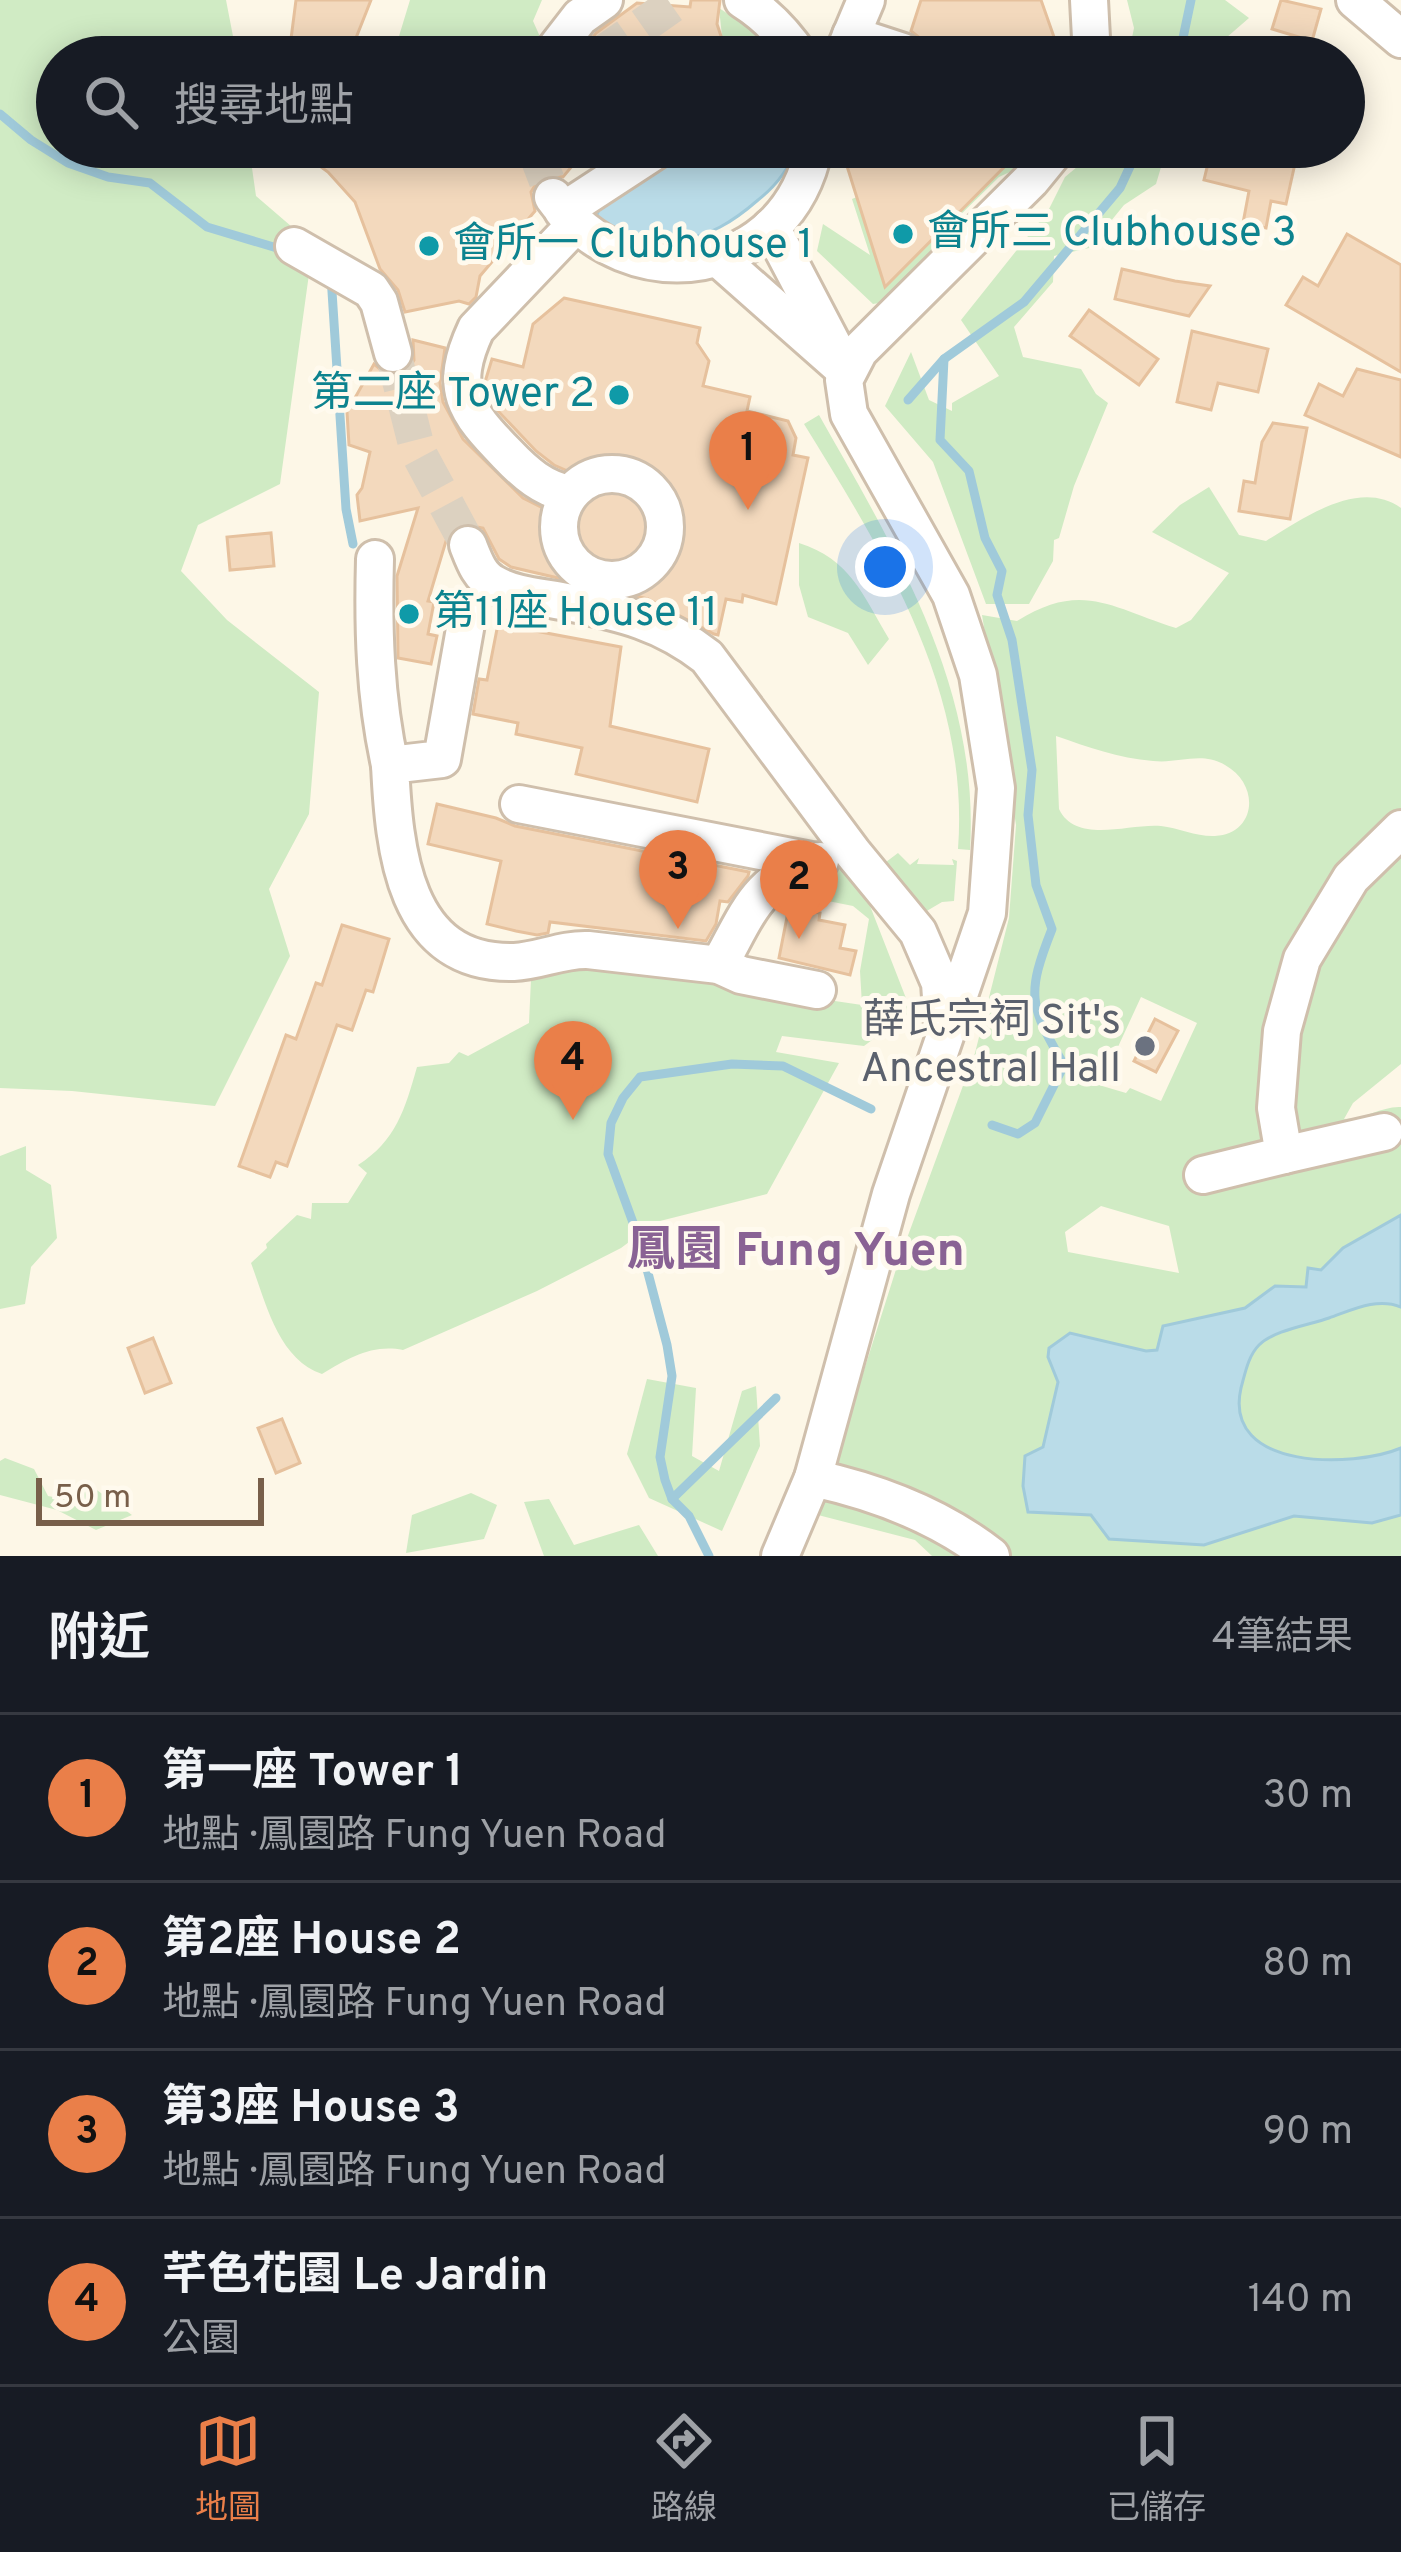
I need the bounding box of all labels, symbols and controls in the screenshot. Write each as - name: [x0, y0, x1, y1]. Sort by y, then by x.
- search box: [36, 36, 1365, 168]
- icon: search: [78, 69, 144, 135]
- text: 搜尋地點: [174, 80, 354, 137]
- place label: 會所三 Clubhouse 3: [927, 208, 1297, 261]
- place label: 會所一 Clubhouse 1: [453, 220, 813, 273]
- marker: 會所三 Clubhouse 3: [890, 221, 916, 247]
- marker: 會所一 Clubhouse 1: [416, 233, 442, 259]
- place label: 第二座 Tower 2: [311, 369, 595, 422]
- marker: 第二座 Tower 2: [606, 382, 632, 408]
- pin: 1: [709, 411, 787, 510]
- your location: [855, 537, 915, 597]
- place label: 第11座 House 11: [433, 588, 718, 641]
- marker: 第11座 House 11: [396, 601, 422, 627]
- pin: 3: [639, 830, 717, 929]
- pin: 2: [760, 840, 838, 939]
- place label: 薛氏宗祠 Sit's Ancestral Hall: [861, 996, 1121, 1097]
- pin: 4: [534, 1021, 612, 1120]
- marker: 薛氏宗祠 Sit's Ancestral Hall: [1132, 1033, 1158, 1059]
- district label: 鳳園 Fung Yuen: [627, 1223, 965, 1283]
- scale bar: [36, 1472, 264, 1525]
- text: 50 m: [54, 1478, 131, 1520]
- text: 附近: [48, 1609, 150, 1674]
- text: 4筆結果: [1212, 1615, 1353, 1664]
- text: 第一座 Tower 1: [162, 1745, 463, 1802]
- text: 1: [79, 1773, 95, 1822]
- text: 30 m: [1263, 1773, 1353, 1822]
- text: 地點 · 鳳園路 Fung Yuen Road: [162, 1813, 666, 1862]
- text: 第2座 House 2: [162, 1913, 461, 1970]
- text: 2: [75, 1941, 99, 1990]
- text: 80 m: [1262, 1941, 1353, 1990]
- text: 地點 · 鳳園路 Fung Yuen Road: [162, 1981, 666, 2030]
- text: 第3座 House 3: [162, 2081, 460, 2138]
- text: 3: [75, 2109, 99, 2158]
- text: 90 m: [1263, 2109, 1353, 2158]
- text: 地點 · 鳳園路 Fung Yuen Road: [162, 2149, 666, 2198]
- text: 芊色花園 Le Jardin: [162, 2249, 548, 2306]
- text: 4: [74, 2277, 100, 2326]
- text: 140 m: [1248, 2277, 1353, 2326]
- text: 公園: [162, 2317, 240, 2366]
- tab: 地圖: [195, 2408, 261, 2531]
- tab: 路線: [651, 2408, 717, 2531]
- tab: 已儲存: [1107, 2408, 1206, 2531]

